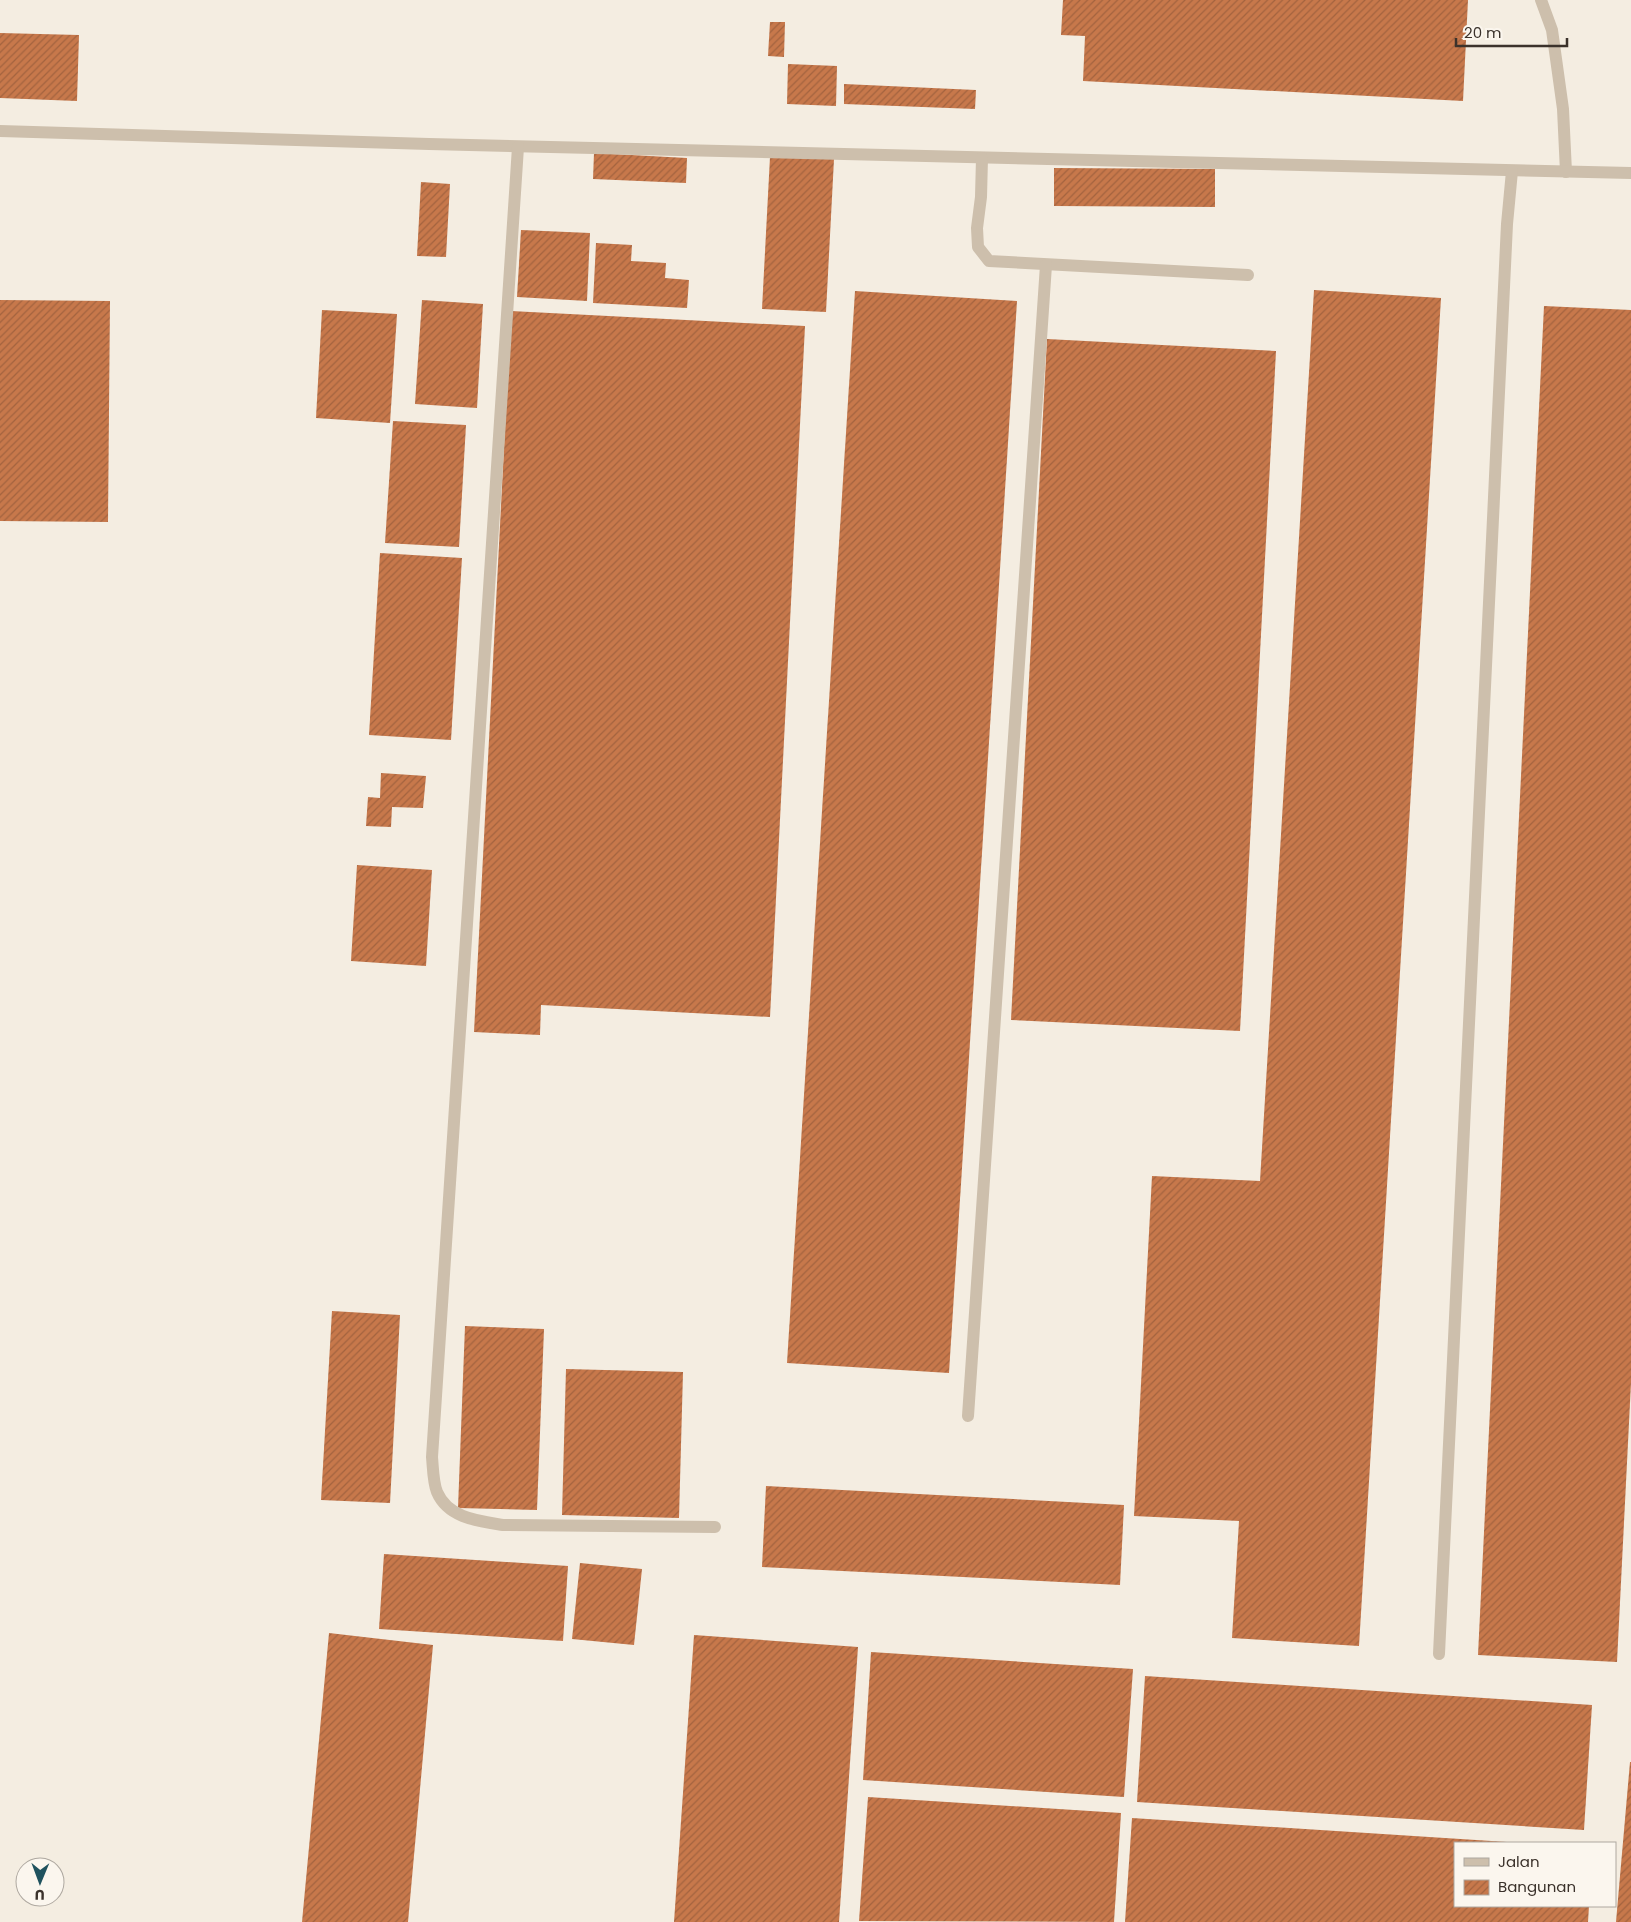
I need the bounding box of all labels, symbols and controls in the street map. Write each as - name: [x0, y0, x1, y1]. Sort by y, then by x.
- scale bar: [1456, 15, 1567, 47]
- text: 20 m: [1464, 22, 1502, 43]
- legend: [1454, 1842, 1616, 1907]
- text: Jalan: [1498, 1851, 1540, 1872]
- north arrow: [15, 1857, 65, 1907]
- text: Bangunan: [1498, 1876, 1576, 1897]
- text: U: [35, 1885, 45, 1905]

